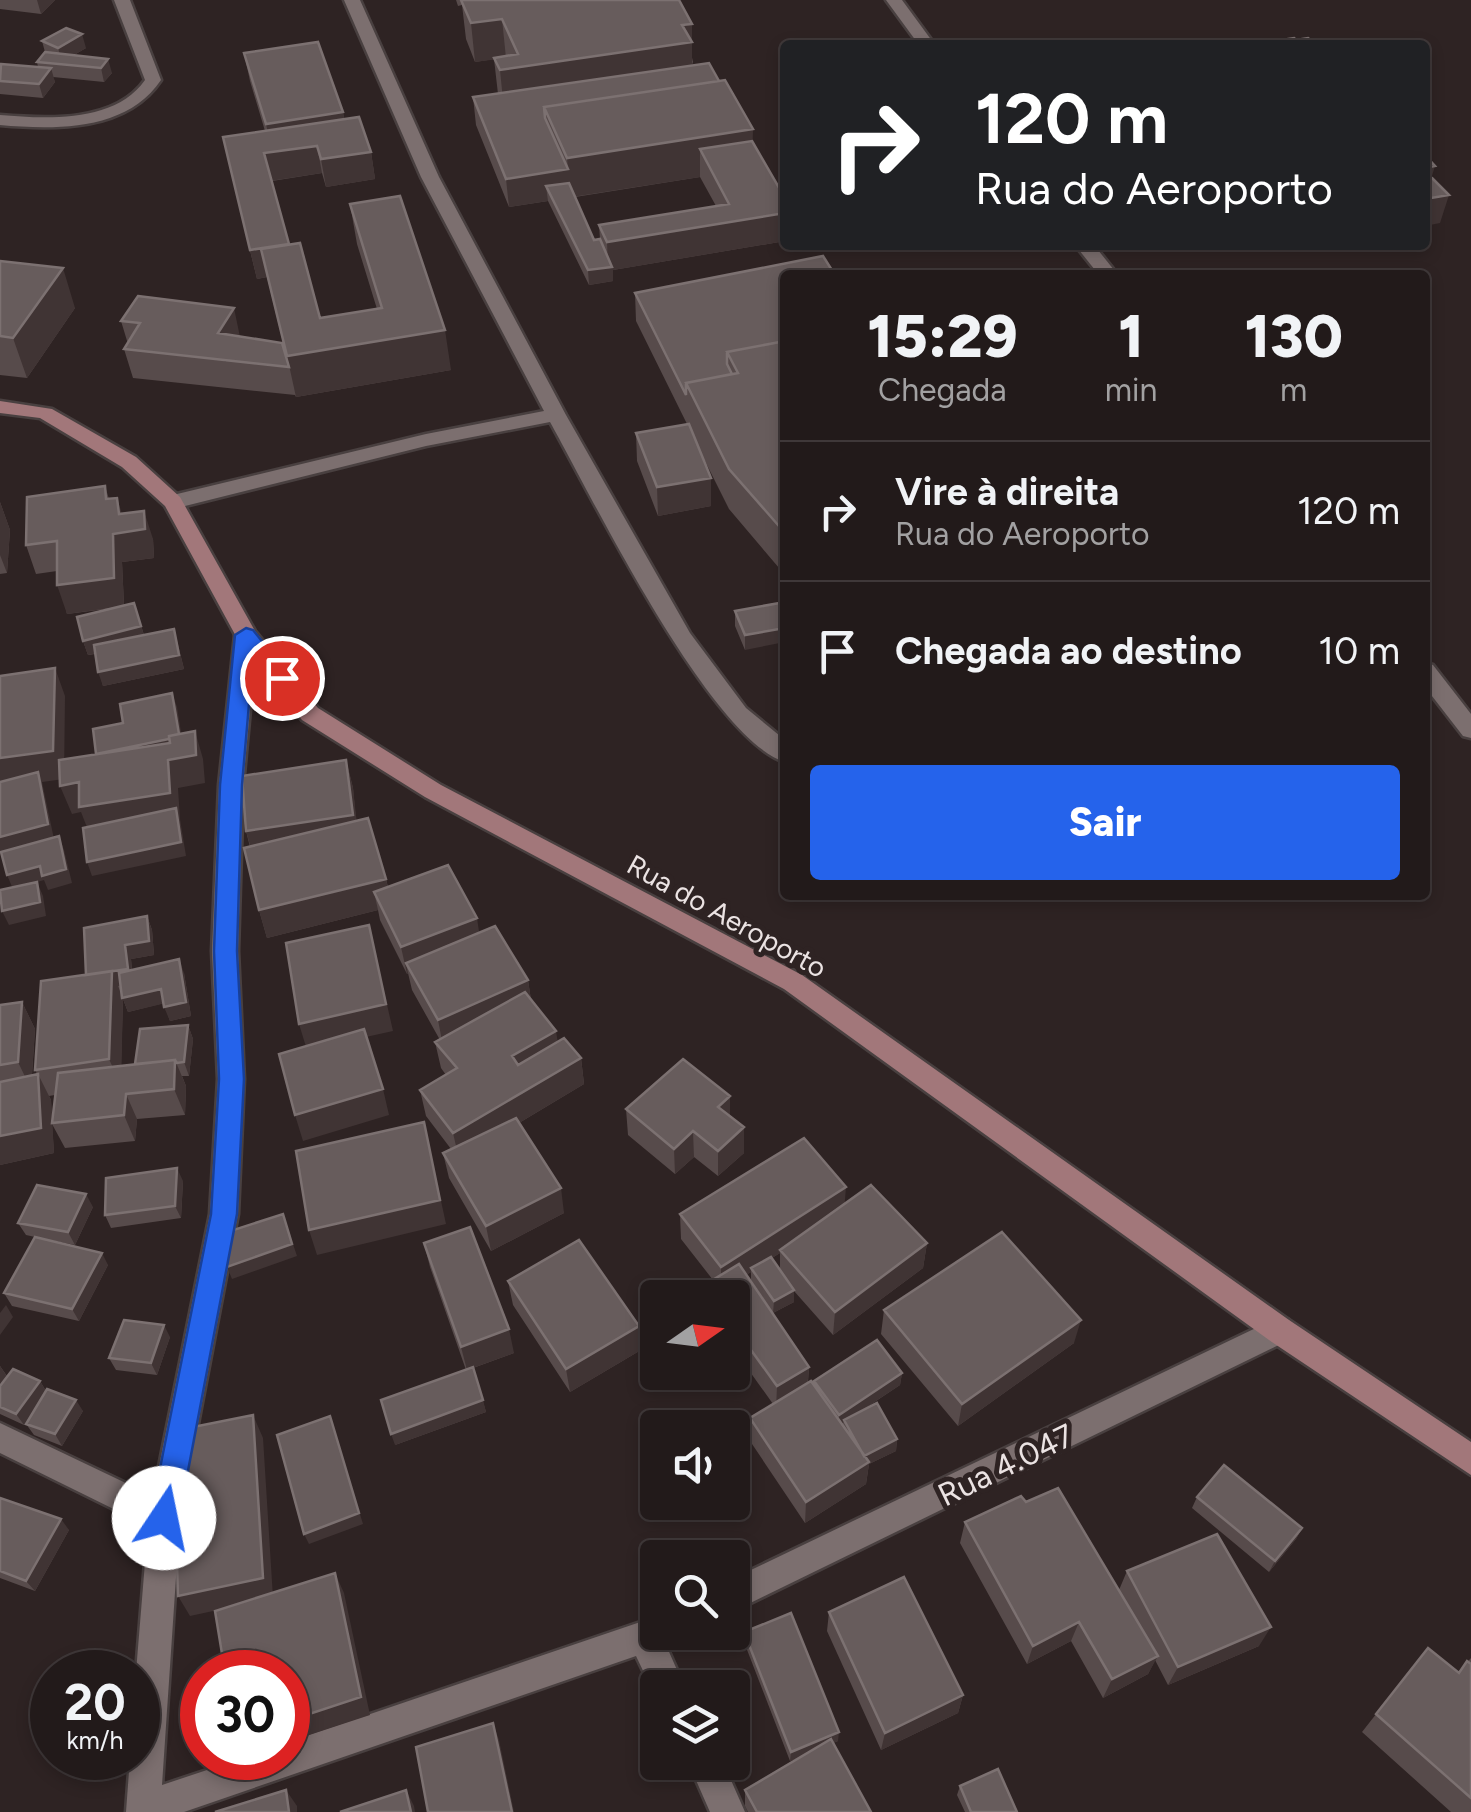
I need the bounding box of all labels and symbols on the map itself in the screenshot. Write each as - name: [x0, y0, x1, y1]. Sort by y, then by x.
- pin: [240, 636, 325, 721]
- street label: Rua do Aeroporto: [621, 847, 833, 985]
- north arrow: [640, 1280, 750, 1390]
- street label: Rua 4.047: [932, 1416, 1080, 1514]
- position arrow: [112, 1466, 216, 1570]
- speed limit sign: 30: [180, 1650, 310, 1780]

